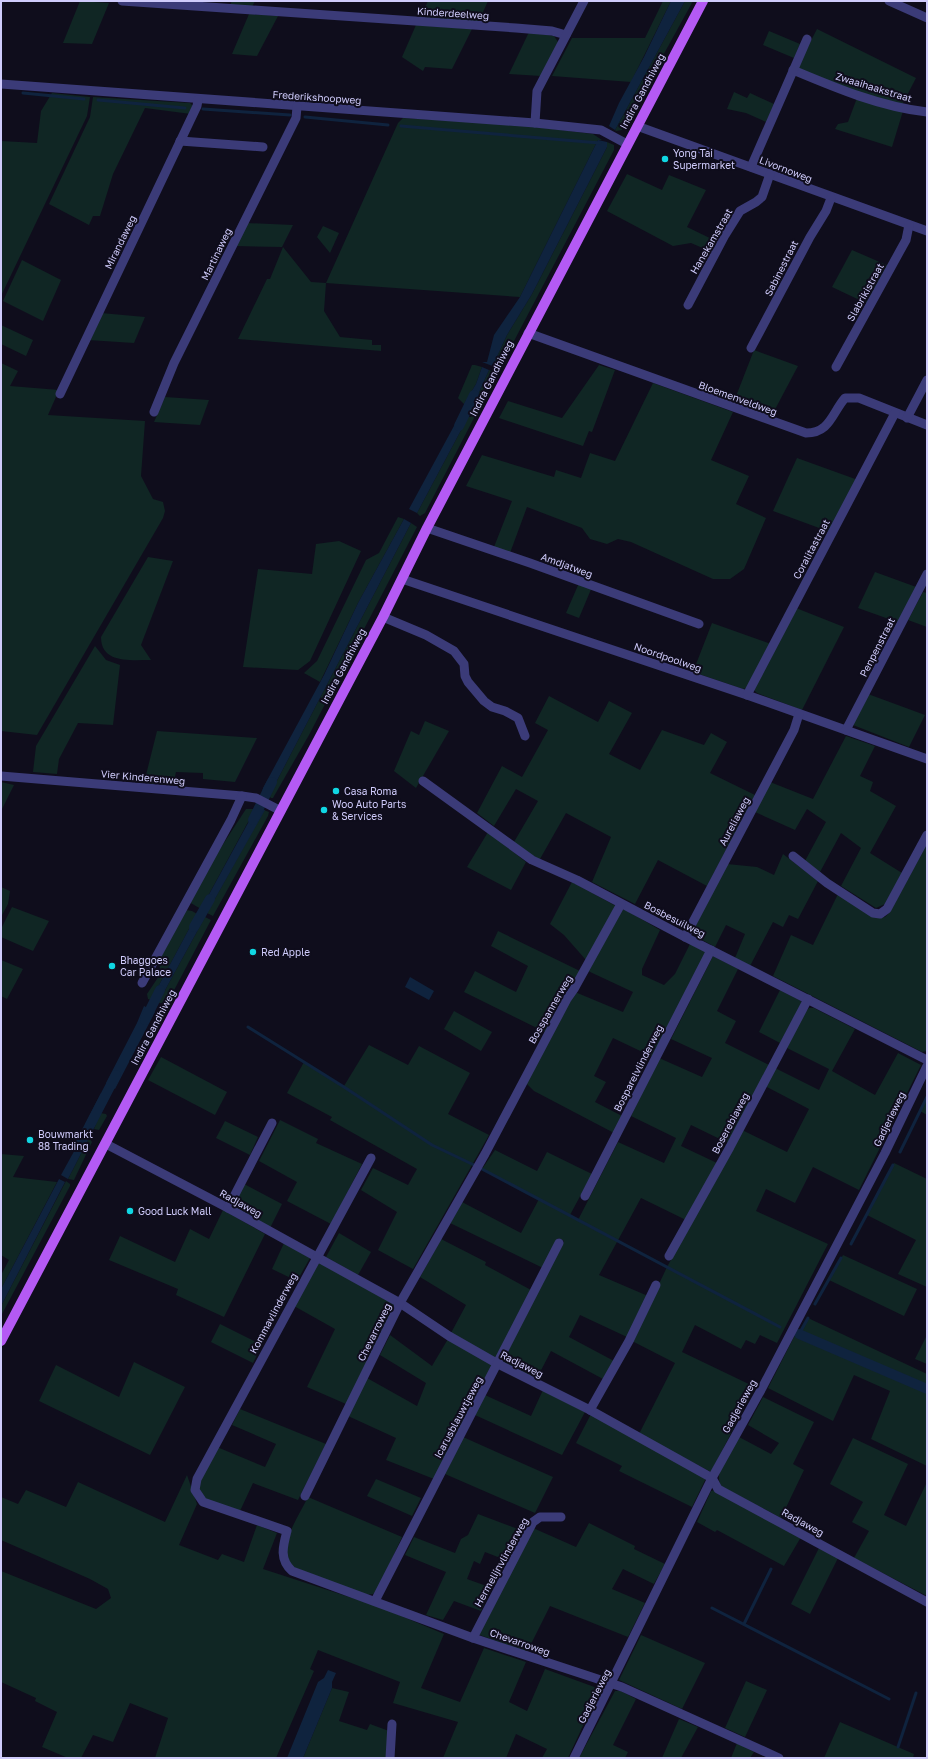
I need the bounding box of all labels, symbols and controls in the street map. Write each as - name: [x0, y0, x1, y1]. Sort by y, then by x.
- street label: Kinderdeelweg: [417, 4, 489, 22]
- street label: Indira Gandhiweg: [617, 51, 667, 131]
- street label: Zwaaihaakstraat: [834, 70, 914, 104]
- street label: Frederikshoopweg: [272, 88, 362, 106]
- place label: Yong Tai Supermarket: [673, 147, 735, 171]
- street label: Livornoweg: [758, 153, 814, 185]
- marker: Yong Tai Supermarket: [660, 154, 670, 164]
- street label: Hanekamstraat: [687, 206, 735, 276]
- street label: Mirandaweg: [102, 213, 138, 271]
- street label: Martinaweg: [198, 226, 234, 282]
- street label: Sabinestraat: [762, 238, 800, 298]
- street label: Slabrikistraat: [844, 261, 886, 323]
- street label: Indira Gandhiweg: [467, 338, 515, 418]
- street label: Bloemenveldweg: [697, 378, 779, 418]
- street label: Coralitastraat: [790, 517, 832, 581]
- street label: Amdjatweg: [540, 550, 594, 580]
- street label: Penpenstraat: [857, 615, 897, 679]
- street label: Indira Gandhiweg: [318, 626, 368, 706]
- street label: Noordpoolweg: [633, 640, 703, 674]
- street label: Vier Kinderenweg: [100, 767, 186, 787]
- place label: Casa Roma: [344, 785, 397, 797]
- marker: Casa Roma: [331, 786, 341, 796]
- street label: Aureliaweg: [716, 795, 752, 847]
- place label: Woo Auto Parts & Services: [332, 798, 406, 822]
- marker: Woo Auto Parts & Services: [319, 805, 329, 815]
- street label: Bosbesuilweg: [642, 898, 708, 940]
- place label: Red Apple: [261, 946, 310, 958]
- marker: Red Apple: [248, 947, 258, 957]
- place label: Bhaggoes Car Palace: [120, 954, 171, 978]
- marker: Bhaggoes Car Palace: [107, 961, 117, 971]
- street label: Bosspannerweg: [525, 973, 575, 1045]
- street label: Indira Gandhiweg: [128, 987, 178, 1067]
- street label: Bosparelvlinderweg: [611, 1022, 665, 1114]
- street label: Boserebiaweg: [709, 1090, 751, 1156]
- street label: Gadjerieweg: [871, 1090, 907, 1148]
- place label: Bouwmarkt 88 Trading: [38, 1128, 93, 1152]
- marker: Bouwmarkt 88 Trading: [25, 1135, 35, 1145]
- street label: Radjaweg: [218, 1186, 264, 1220]
- place label: Good Luck Mall: [138, 1205, 212, 1217]
- marker: Good Luck Mall: [125, 1206, 135, 1216]
- street label: Kommavlinderweg: [247, 1271, 299, 1355]
- street label: Chevarroweg: [355, 1301, 393, 1363]
- street label: Radjaweg: [498, 1348, 546, 1380]
- street label: Icarusblauwtjeweg: [431, 1374, 485, 1460]
- street label: Gadjerieweg: [719, 1377, 759, 1435]
- street label: Radjaweg: [780, 1505, 826, 1539]
- street label: Hermelijnvlinderweg: [471, 1515, 531, 1609]
- street label: Chevarroweg: [488, 1626, 552, 1658]
- street label: Gadjerieweg: [575, 1667, 613, 1725]

